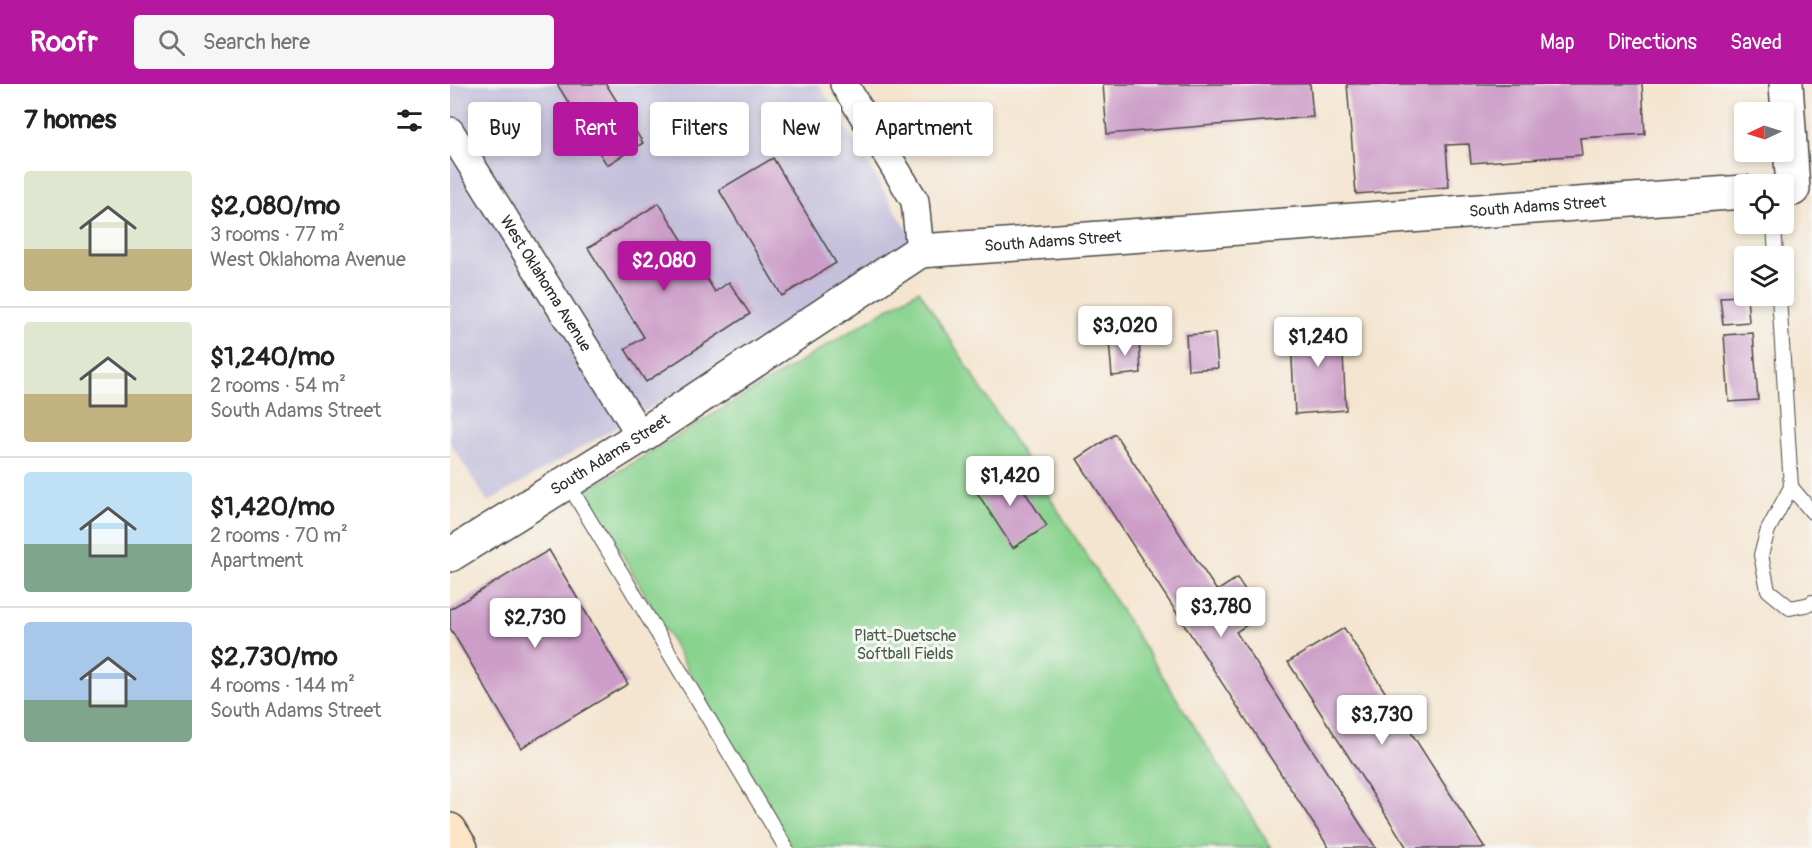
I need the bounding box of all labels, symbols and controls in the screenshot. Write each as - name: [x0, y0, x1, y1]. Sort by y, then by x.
- search box: [134, 15, 554, 69]
- text: Roofr: [30, 25, 98, 60]
- icon: search: [155, 26, 188, 59]
- text: Search here: [203, 28, 310, 56]
- text: Map: [1540, 29, 1575, 56]
- text: Directions: [1608, 29, 1697, 56]
- text: Saved: [1730, 29, 1782, 56]
- chip: Buy: [468, 102, 541, 156]
- chip: Rent: [553, 102, 638, 156]
- chip: Filters: [650, 102, 749, 156]
- chip: New: [761, 102, 841, 156]
- chip: Apartment: [853, 102, 993, 156]
- north arrow: [1734, 102, 1794, 162]
- map controls: [1734, 102, 1794, 306]
- text: 7 homes: [24, 104, 116, 136]
- icon: filters: [393, 104, 426, 137]
- button: locate: [1734, 174, 1794, 234]
- text: $2,080/mo: [210, 190, 340, 222]
- street label: South Adams Street: [1468, 192, 1607, 222]
- icon: home: [72, 195, 144, 267]
- street label: West Oklahoma Avenue: [495, 212, 596, 355]
- text: 3 rooms · 77 m²: [210, 222, 345, 247]
- street label: South Adams Street: [984, 227, 1123, 256]
- pin: $2,080: [615, 241, 713, 292]
- button: layers: [1734, 246, 1794, 306]
- text: West Oklahoma Avenue: [210, 247, 406, 272]
- text: $2,080: [632, 248, 696, 273]
- pin: $3,020: [1076, 306, 1174, 357]
- text: $3,020: [1092, 313, 1158, 338]
- pin: $1,240: [1269, 317, 1367, 368]
- text: $1,240: [1288, 324, 1348, 349]
- text: $1,240/mo: [210, 341, 335, 373]
- icon: home: [72, 346, 144, 418]
- text: 2 rooms · 54 m²: [210, 373, 346, 398]
- text: South Adams Street: [210, 398, 381, 423]
- street label: South Adams Street: [547, 409, 674, 500]
- pin: $1,420: [961, 456, 1059, 507]
- text: $1,420: [980, 463, 1040, 488]
- text: $1,420/mo: [210, 491, 335, 523]
- icon: home: [72, 496, 144, 568]
- text: 2 rooms · 70 m²: [210, 523, 348, 548]
- text: Apartment: [210, 548, 303, 573]
- pin: $3,780: [1172, 587, 1270, 638]
- text: $3,780: [1190, 594, 1252, 619]
- pin: $2,730: [486, 598, 584, 649]
- text: $2,730: [504, 605, 566, 630]
- park label: Platt-Duetsche Softball Fields: [854, 626, 956, 664]
- text: $2,730/mo: [210, 641, 338, 673]
- icon: home: [72, 646, 144, 718]
- text: 4 rooms · 144 m²: [210, 673, 355, 698]
- pin: $3,730: [1333, 695, 1431, 746]
- text: South Adams Street: [210, 698, 381, 723]
- text: $3,730: [1351, 702, 1413, 727]

